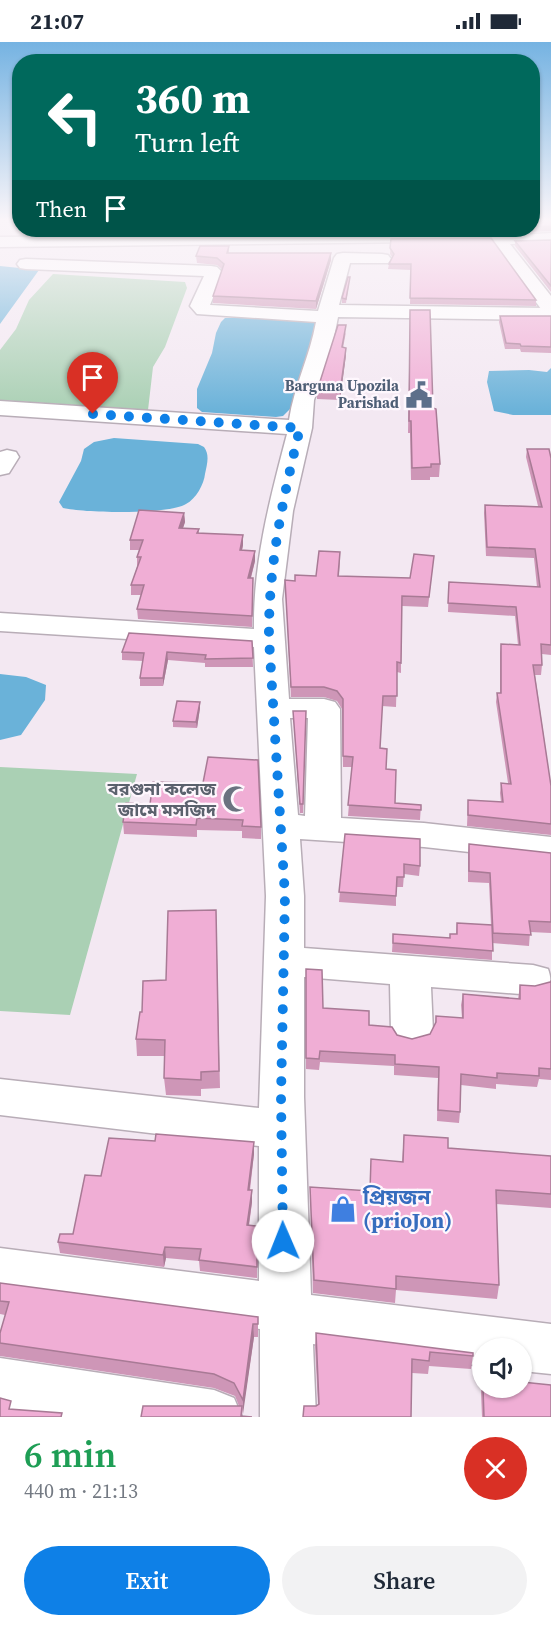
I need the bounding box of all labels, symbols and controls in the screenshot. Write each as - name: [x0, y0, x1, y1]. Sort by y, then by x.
- text: 21:07: [30, 6, 84, 36]
- text: 360 m: [135, 69, 250, 127]
- icon: left: [36, 78, 114, 156]
- text: Turn left: [135, 124, 239, 161]
- icon: arrive: [99, 192, 132, 225]
- text: Then: [36, 194, 87, 224]
- pin: [67, 352, 118, 414]
- icon: arrive: [76, 361, 109, 394]
- place label: Barguna Upozila Parishad: [285, 375, 400, 413]
- public building icon: Barguna Upozila Parishad: [404, 380, 434, 410]
- place label: বরগুনা কলেজ জামে মসজিদ: [107, 776, 217, 822]
- mosque icon: বরগুনা কলেজ জামে মসজিদ: [221, 784, 251, 814]
- place label: প্রিয়জন (prioJon): [362, 1182, 452, 1235]
- shop icon: প্রিয়জন (prioJon): [328, 1194, 358, 1224]
- position arrow: [251, 1209, 315, 1273]
- map controls: [472, 1338, 532, 1398]
- button: sound: [472, 1338, 532, 1398]
- text: 6 min: [24, 1430, 116, 1479]
- button: close: [464, 1437, 527, 1500]
- text: 440 m · 21:13: [24, 1477, 138, 1505]
- button: Exit: [24, 1546, 270, 1615]
- button: Share: [282, 1546, 527, 1615]

